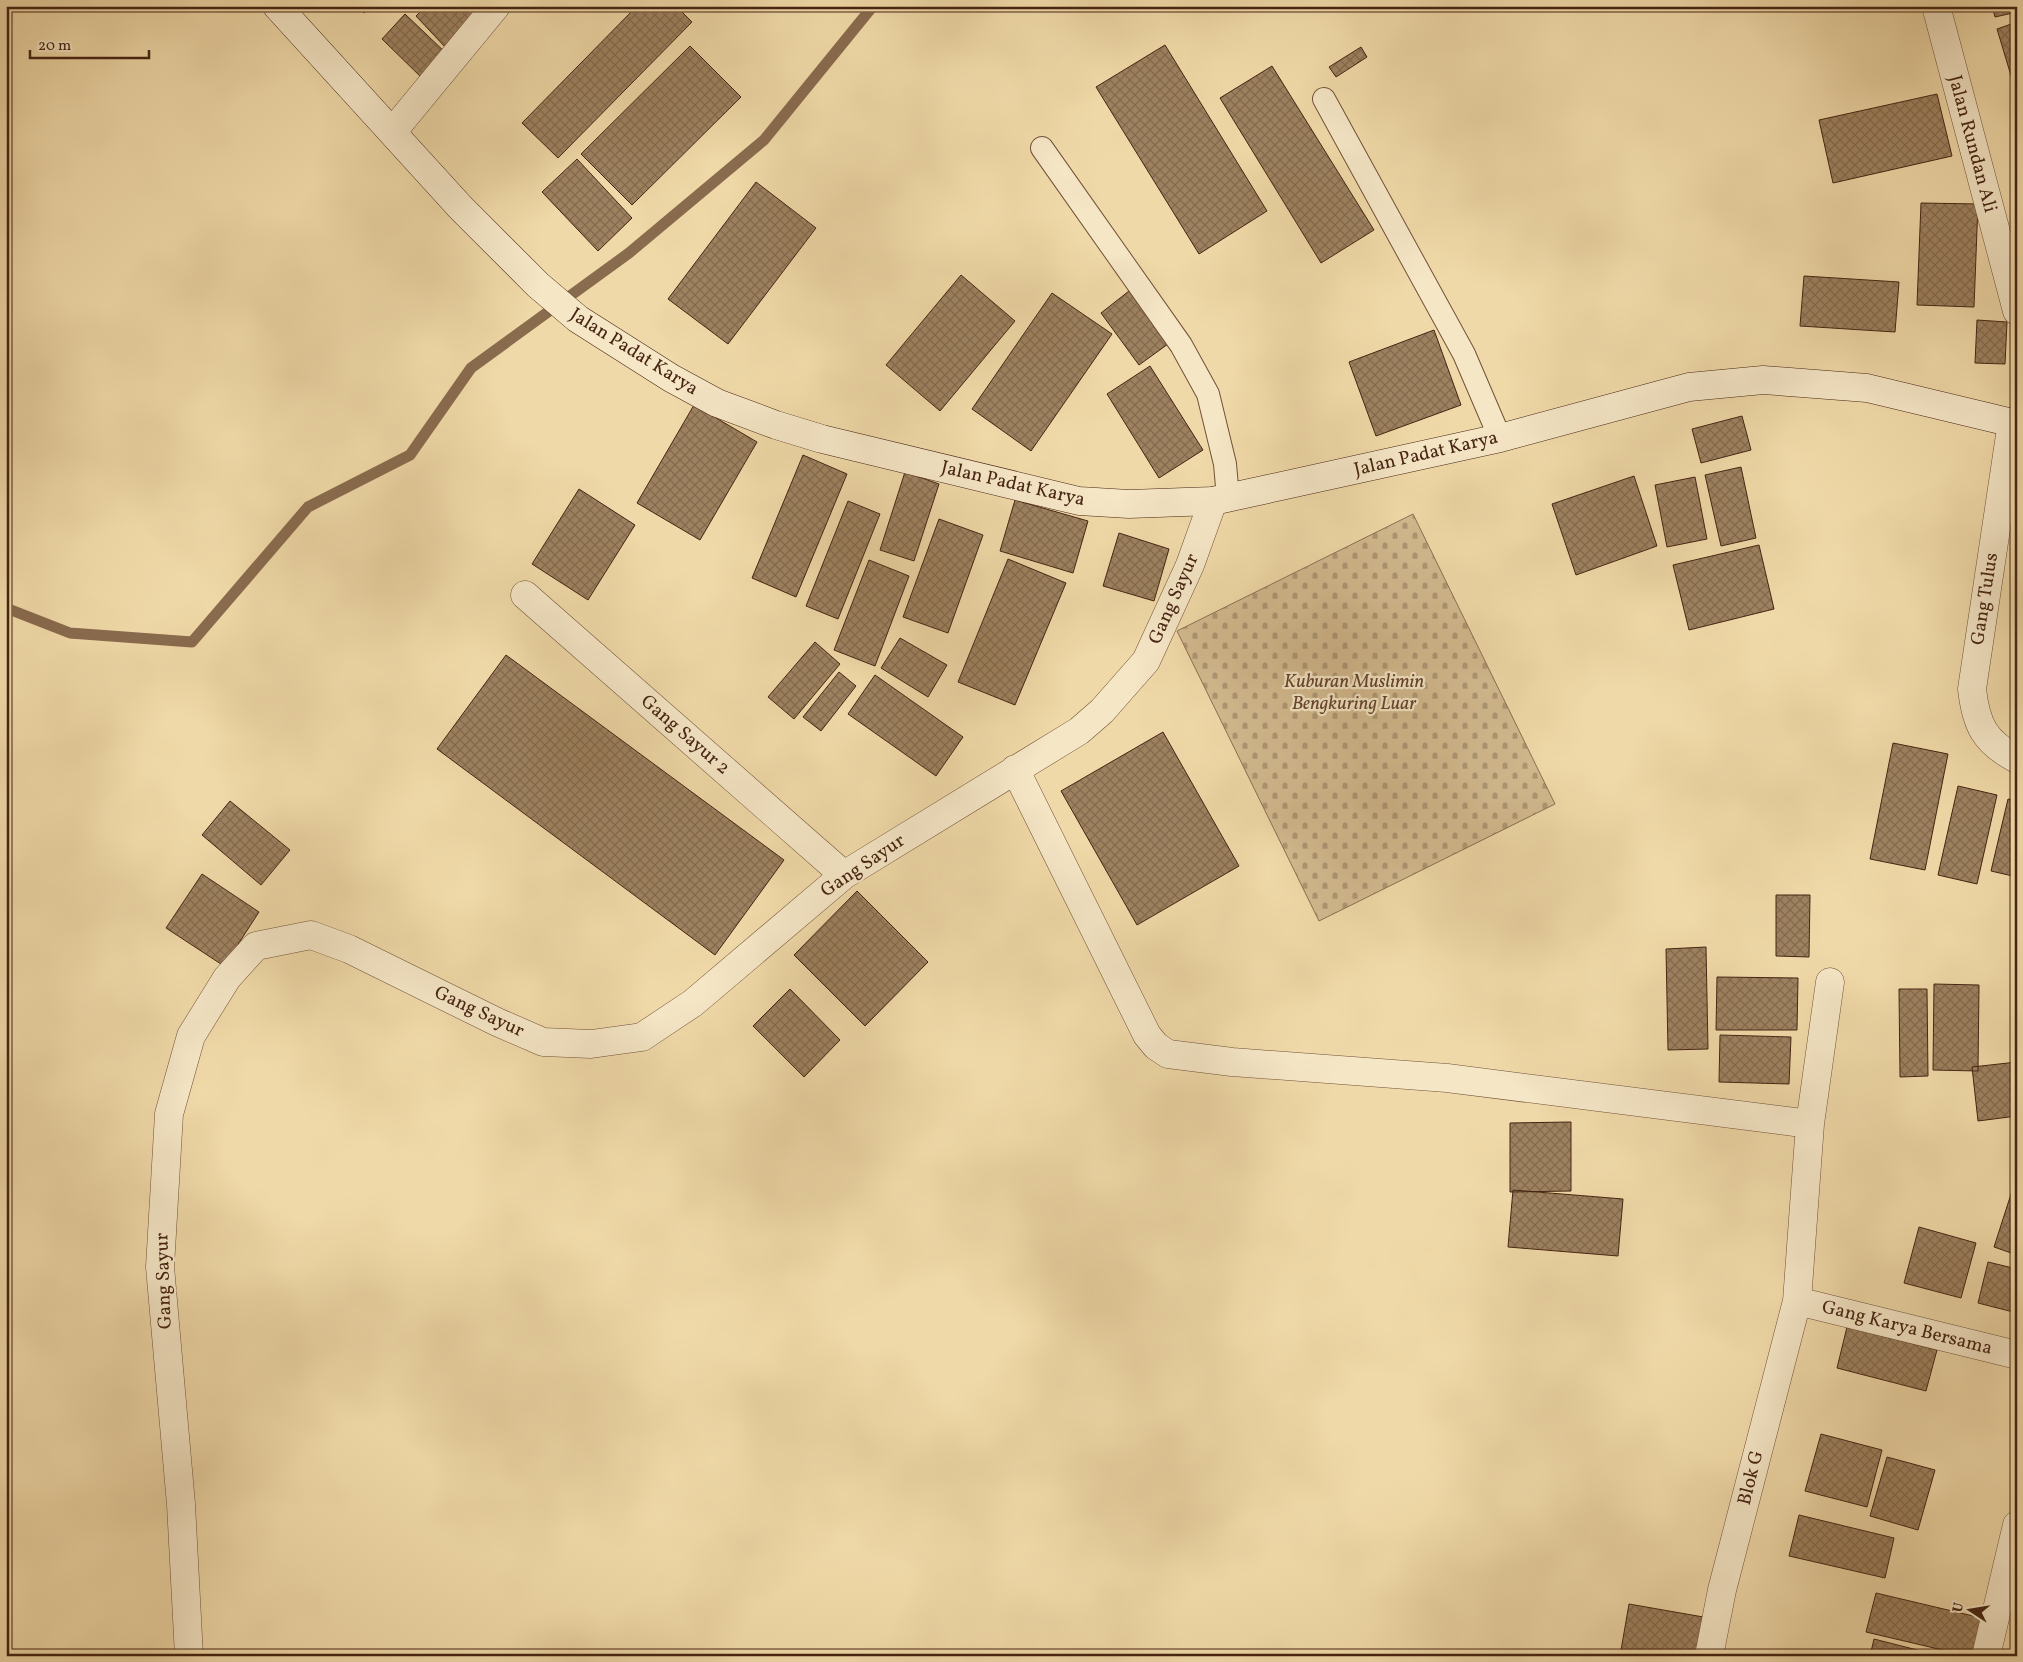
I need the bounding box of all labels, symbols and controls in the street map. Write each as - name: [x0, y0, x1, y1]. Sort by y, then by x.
- scale bar: [30, 28, 149, 60]
- text: 20 m: [38, 36, 71, 57]
- street label: Jalan Rundan Ali: [1941, 72, 2003, 216]
- street label: Jalan Padat Karya: [565, 302, 703, 402]
- street label: Jalan Padat Karya: [1351, 425, 1501, 483]
- street label: Jalan Padat Karya: [938, 455, 1088, 513]
- street label: Gang Sayur: [1142, 550, 1206, 648]
- street label: Gang Tulus: [1965, 551, 2005, 647]
- park label: Kuburan Muslimin Bengkuring Luar: [1284, 669, 1424, 717]
- street label: Gang Sayur 2: [635, 689, 735, 781]
- street label: Gang Sayur: [816, 828, 910, 904]
- street label: Gang Sayur: [430, 980, 528, 1044]
- street label: Gang Sayur: [149, 1232, 179, 1330]
- street label: Gang Karya Bersama: [1819, 1294, 1995, 1362]
- street label: Blok G: [1732, 1448, 1770, 1508]
- north arrow: [1946, 1584, 1996, 1634]
- text: U: [1948, 1601, 1969, 1614]

